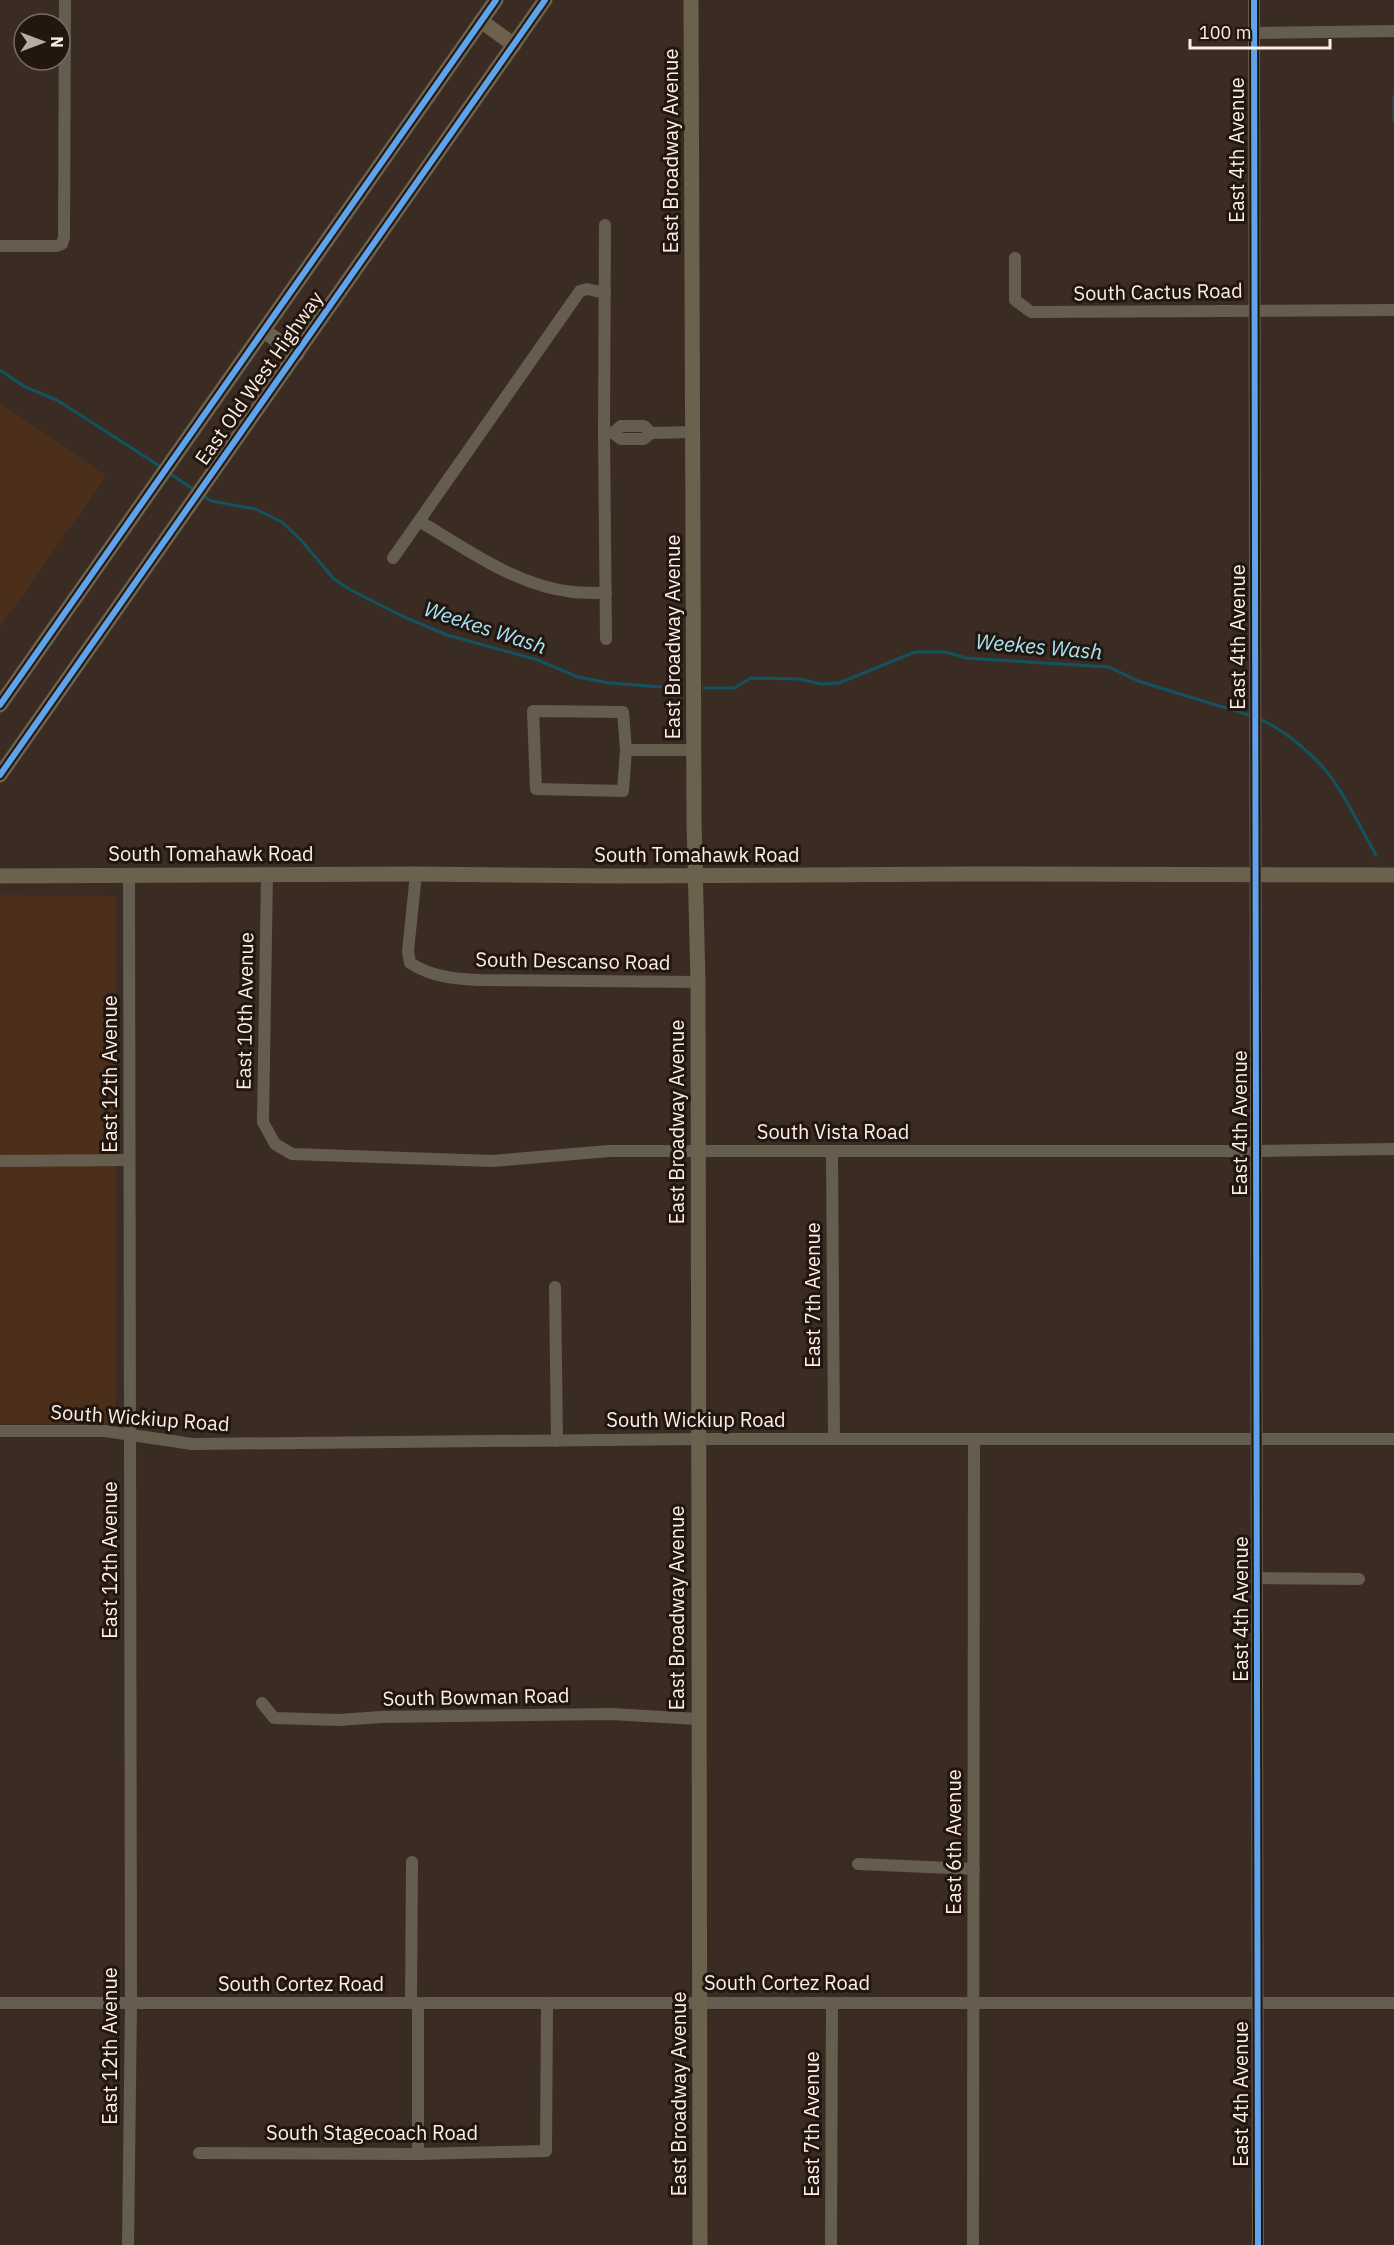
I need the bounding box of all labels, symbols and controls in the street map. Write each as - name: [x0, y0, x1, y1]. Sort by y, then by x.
- north arrow: [12, 12, 72, 72]
- scale bar: [1190, 12, 1330, 50]
- text: 100 m: [1199, 21, 1251, 44]
- text: N: [47, 36, 67, 48]
- street label: East Broadway Avenue: [657, 49, 684, 253]
- street label: East 4th Avenue: [1223, 77, 1250, 223]
- street label: South Cactus Road: [1073, 277, 1243, 306]
- street label: East Old West Highway: [188, 286, 329, 470]
- street label: East Broadway Avenue: [659, 535, 686, 739]
- street label: East 4th Avenue: [1224, 564, 1251, 710]
- water label: Weekes Wash: [421, 594, 550, 660]
- water label: Weekes Wash: [975, 627, 1104, 665]
- street label: South Tomahawk Road: [108, 840, 314, 867]
- street label: South Tomahawk Road: [594, 841, 800, 868]
- street label: East 10th Avenue: [230, 932, 259, 1090]
- street label: South Descanso Road: [475, 945, 671, 976]
- street label: East 12th Avenue: [96, 995, 123, 1153]
- street label: East Broadway Avenue: [663, 1020, 690, 1224]
- street label: East 4th Avenue: [1226, 1050, 1253, 1196]
- street label: South Vista Road: [757, 1118, 909, 1145]
- street label: East 7th Avenue: [799, 1222, 826, 1368]
- street label: South Wickiup Road: [50, 1398, 230, 1437]
- street label: South Wickiup Road: [606, 1406, 786, 1433]
- street label: East 12th Avenue: [96, 1481, 123, 1639]
- street label: East Broadway Avenue: [663, 1506, 690, 1710]
- street label: East 4th Avenue: [1227, 1536, 1254, 1682]
- street label: South Bowman Road: [382, 1681, 570, 1712]
- street label: East 6th Avenue: [940, 1769, 967, 1915]
- street label: East 12th Avenue: [96, 1967, 123, 2125]
- street label: South Cortez Road: [704, 1969, 870, 1996]
- street label: South Cortez Road: [218, 1970, 384, 1997]
- street label: East Broadway Avenue: [665, 1992, 692, 2196]
- street label: East 4th Avenue: [1227, 2021, 1254, 2167]
- street label: East 7th Avenue: [798, 2051, 825, 2197]
- street label: South Stagecoach Road: [266, 2119, 478, 2146]

